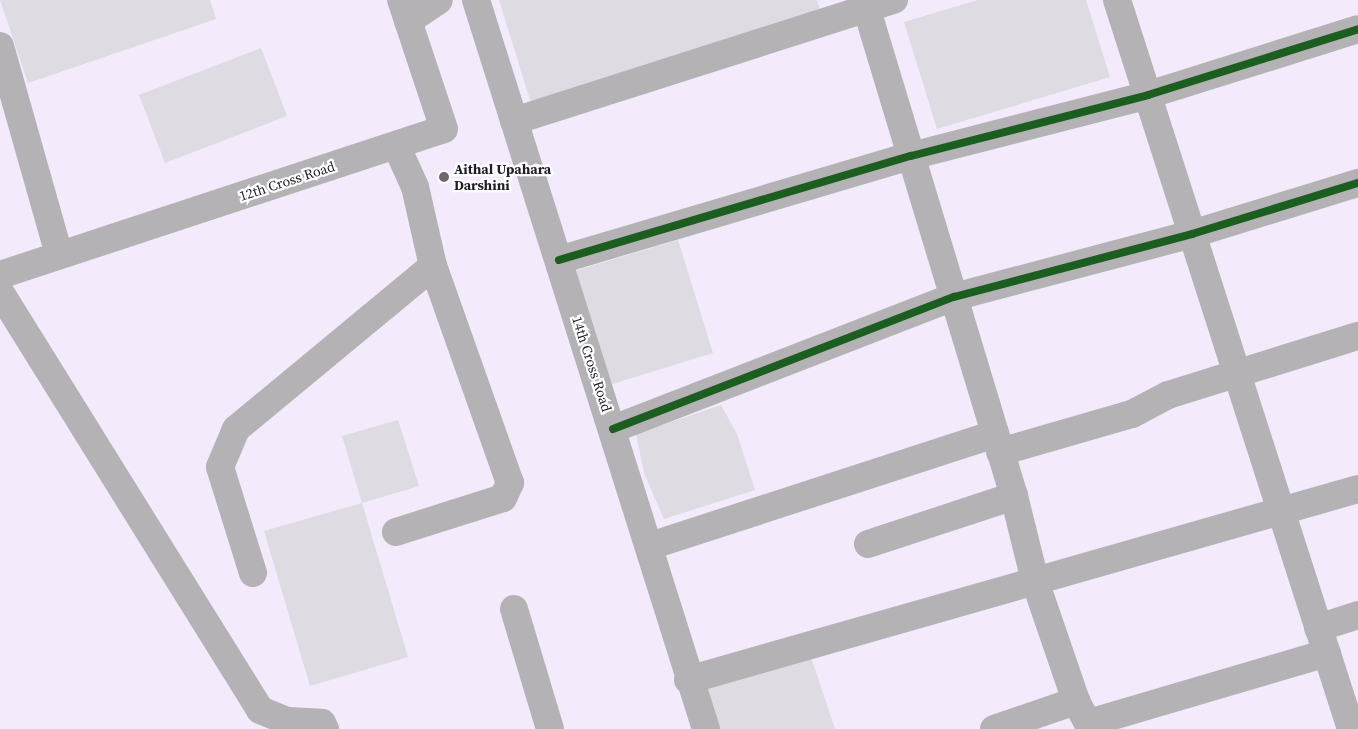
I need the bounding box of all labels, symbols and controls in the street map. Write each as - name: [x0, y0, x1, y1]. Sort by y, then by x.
- street label: 12th Cross Road: [237, 158, 337, 204]
- place label: Aithal Upahara Darshini: [454, 161, 551, 193]
- marker: Aithal Upahara Darshini: [438, 171, 450, 183]
- street label: 14th Cross Road: [569, 314, 615, 414]

